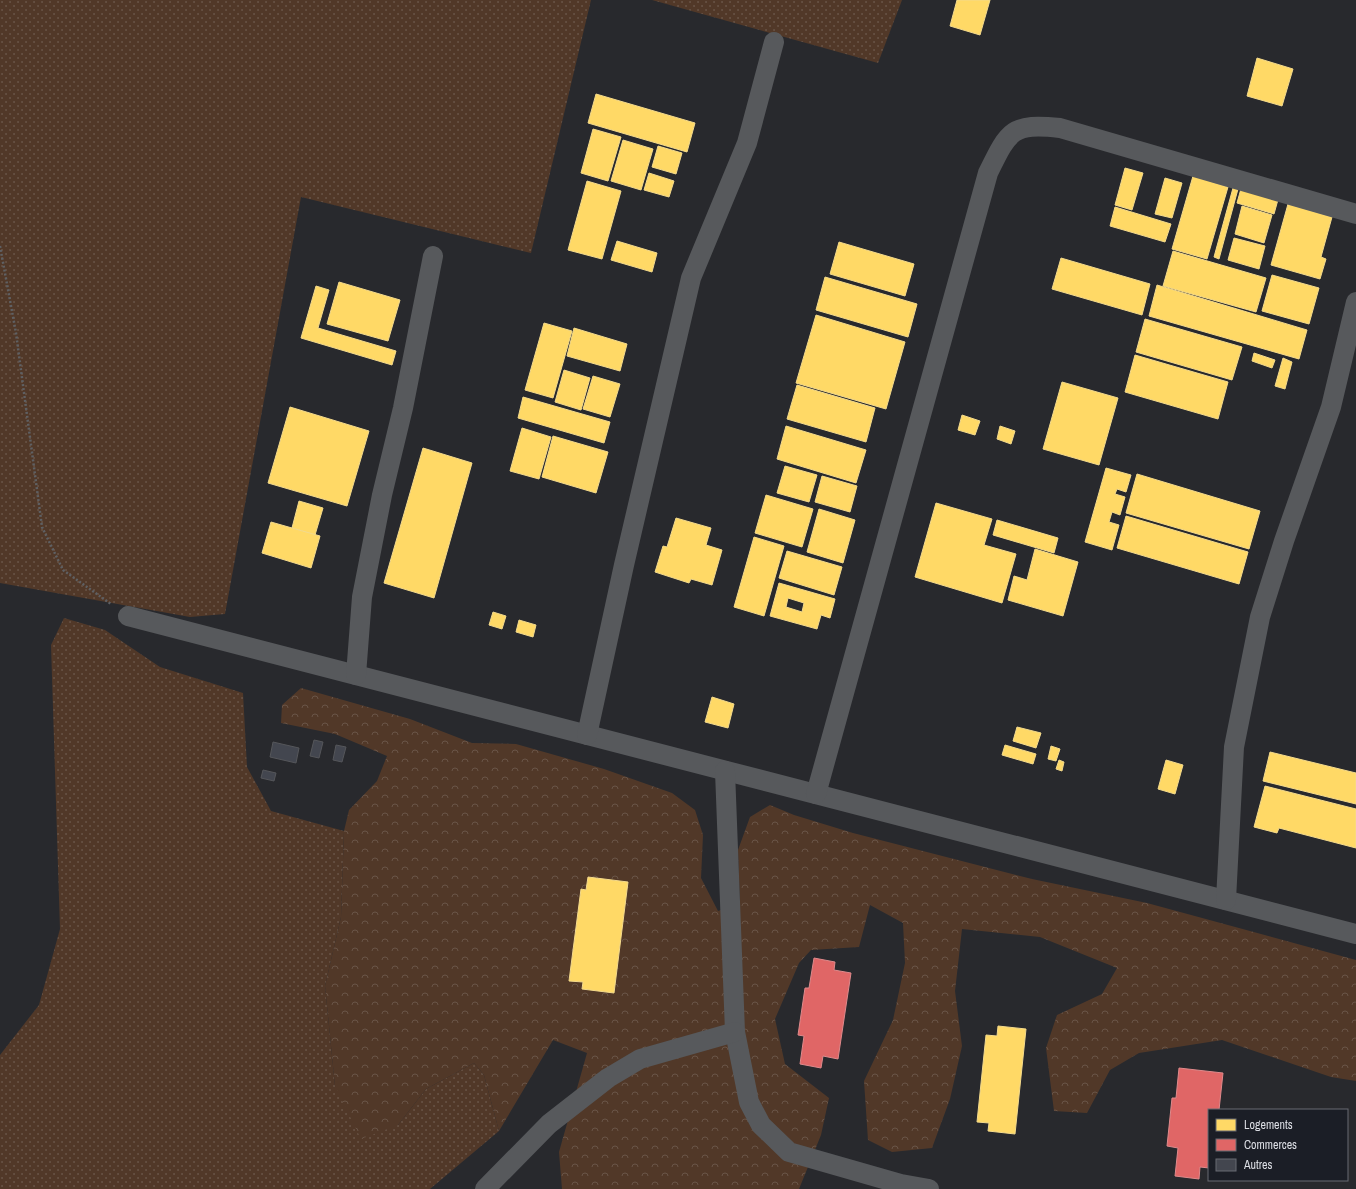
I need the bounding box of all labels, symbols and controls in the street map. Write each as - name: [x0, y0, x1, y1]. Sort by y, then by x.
- legend: [1208, 1109, 1348, 1181]
- text: Logements: [1244, 1117, 1293, 1133]
- text: Commerces: [1244, 1137, 1297, 1153]
- text: Autres: [1243, 1157, 1273, 1173]

